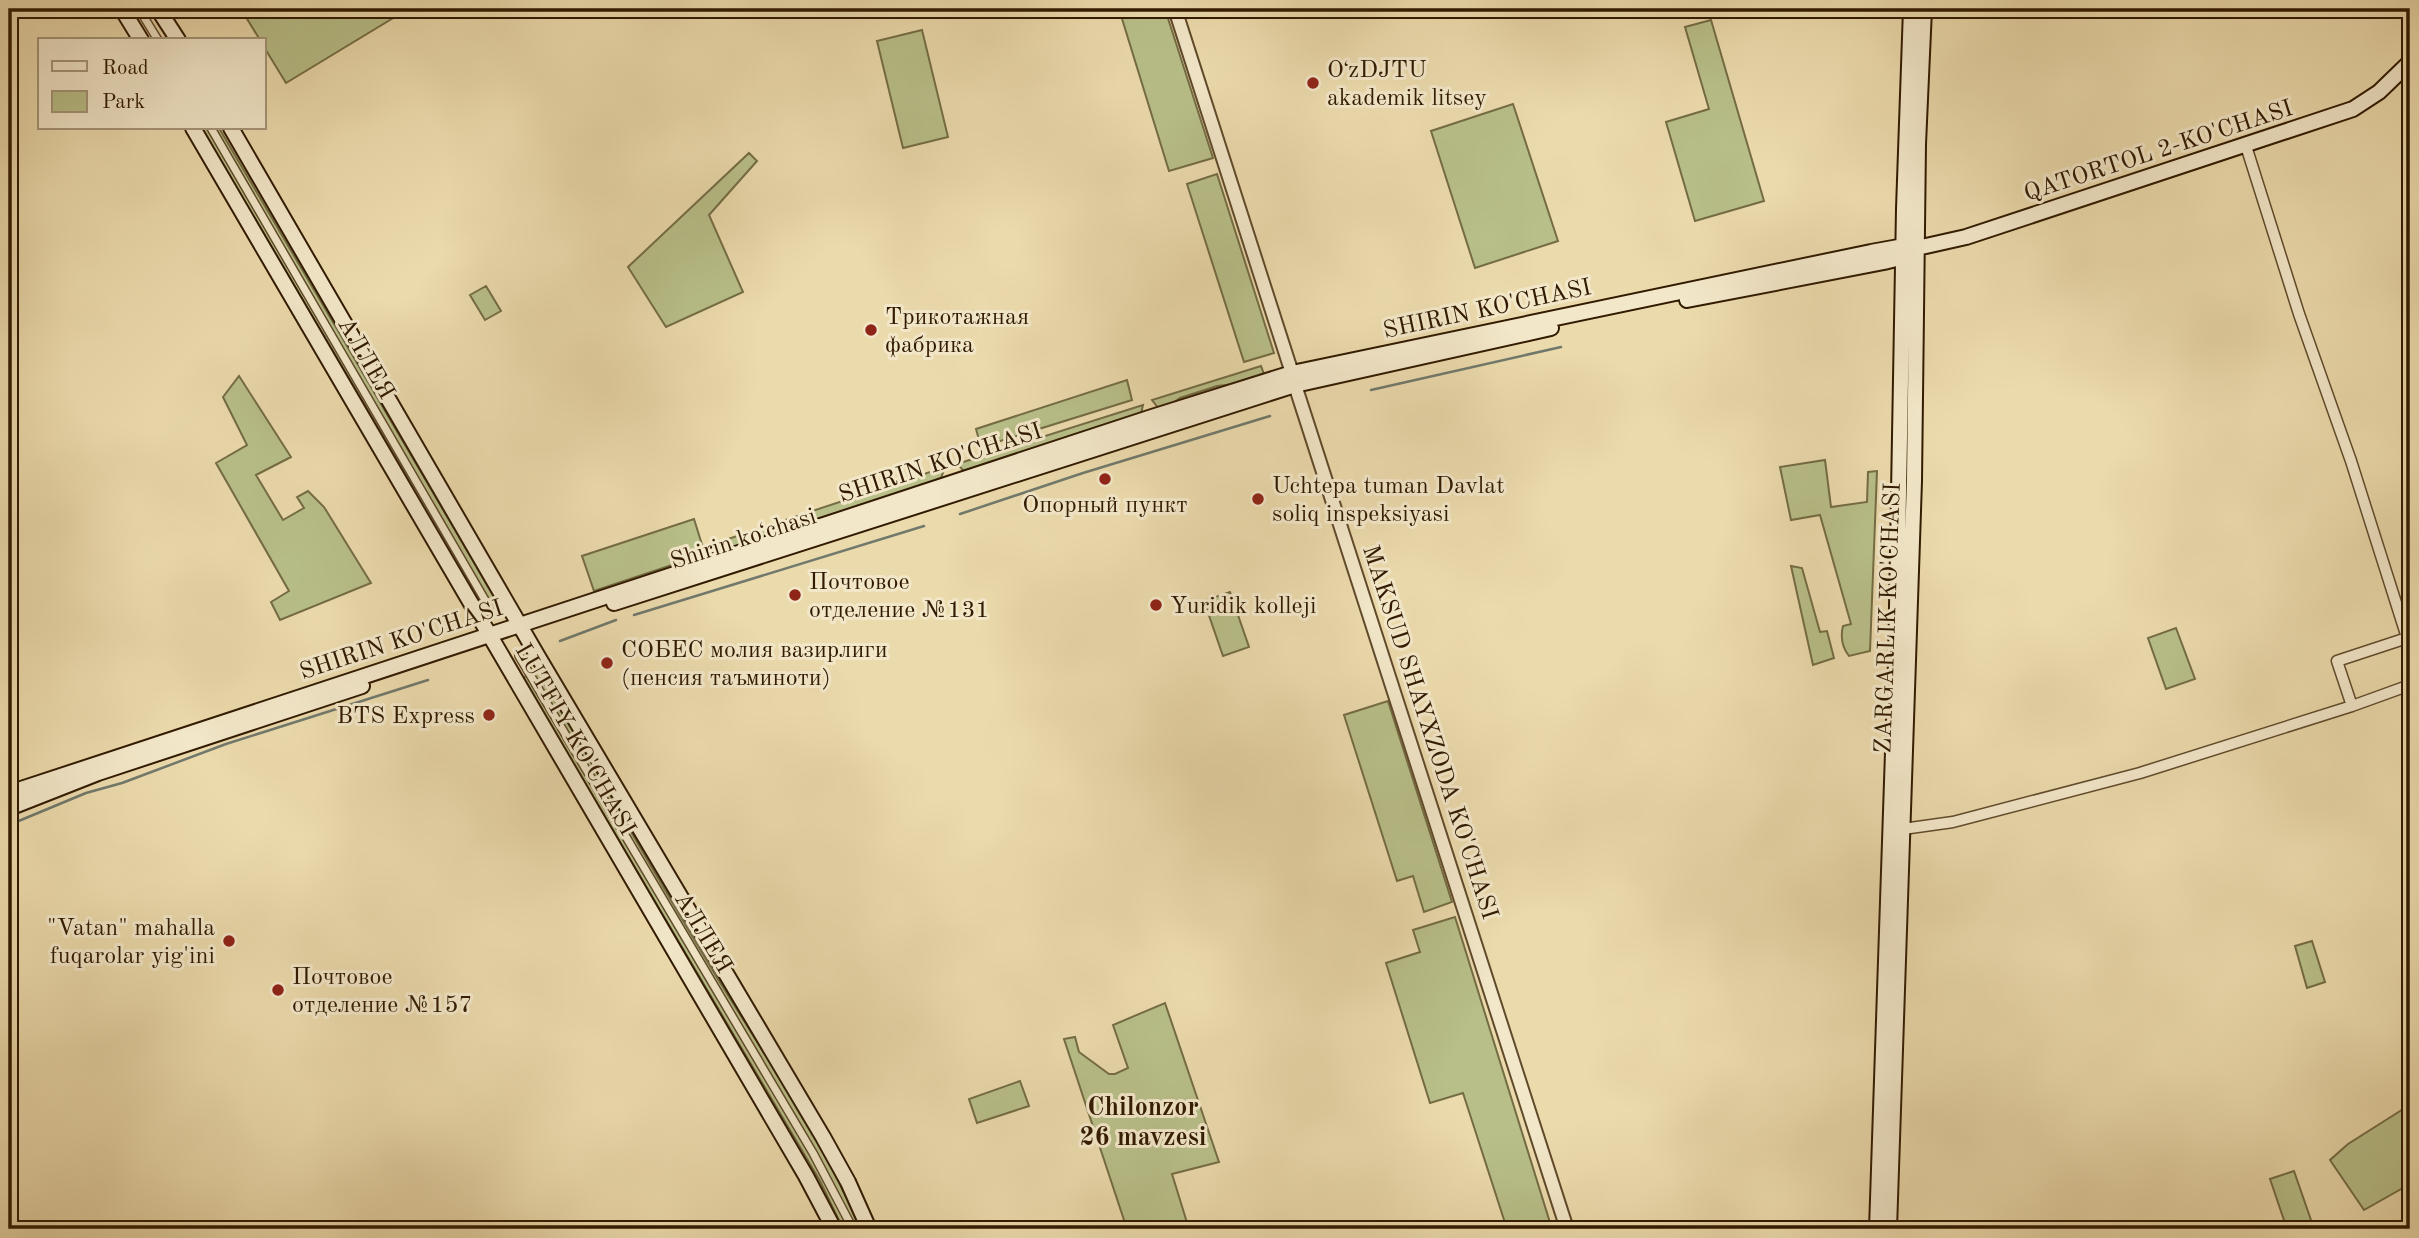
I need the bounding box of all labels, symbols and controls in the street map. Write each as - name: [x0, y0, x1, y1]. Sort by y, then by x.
- legend: [38, 38, 266, 130]
- text: Road: [102, 58, 149, 79]
- place label: OʻzDJTU akademik litsey: [1327, 59, 1487, 111]
- marker: OʻzDJTU akademik litsey: [1305, 75, 1321, 91]
- text: Park: [102, 92, 145, 113]
- street label: QATORTOL 2-KO'CHASI: [2021, 97, 2296, 207]
- street label: SHIRIN KO'CHASI: [1381, 276, 1594, 344]
- place label: Трикотажная фабрика: [885, 306, 1029, 358]
- street label: АЛЛЕЯ: [332, 314, 398, 404]
- marker: Трикотажная фабрика: [863, 322, 879, 338]
- street label: SHIRIN KO'CHASI: [836, 420, 1045, 508]
- marker: Опорный пункт: [1097, 471, 1113, 487]
- place label: Uchtepa tuman Davlat soliq inspeksiyasi: [1272, 475, 1505, 527]
- street label: ZARGARLIK KO'CHASI: [1872, 482, 1906, 754]
- marker: Uchtepa tuman Davlat soliq inspeksiyasi: [1250, 491, 1266, 507]
- place label: Опорный пункт: [1022, 494, 1188, 518]
- street label: Shirin koʻchasi: [668, 505, 820, 575]
- street label: MAKSUD SHAYXZODA KO'CHASI: [1357, 543, 1501, 923]
- place label: Почтовое отделение №131: [809, 571, 989, 623]
- marker: Почтовое отделение №131: [787, 587, 803, 603]
- place label: Yuridik kolleji: [1170, 595, 1317, 619]
- street label: SHIRIN KO'CHASI: [297, 597, 506, 685]
- marker: Yuridik kolleji: [1148, 597, 1164, 613]
- place label: СОБЕС молия вазирлиги (пенсия таъминоти): [621, 639, 888, 691]
- street label: LUTFIY KO'CHASI: [509, 640, 639, 840]
- marker: СОБЕС молия вазирлиги (пенсия таъминоти): [599, 655, 615, 671]
- place label: BTS Express: [337, 705, 475, 729]
- marker: BTS Express: [481, 707, 497, 723]
- street label: АЛЛЕЯ: [669, 888, 736, 978]
- place label: "Vatan" mahalla fuqarolar yig'ini: [47, 917, 215, 969]
- marker: "Vatan" mahalla fuqarolar yig'ini: [221, 933, 237, 949]
- place label: Почтовое отделение №157: [292, 966, 472, 1018]
- marker: Почтовое отделение №157: [270, 982, 286, 998]
- district label: Chilonzor 26 mavzesi: [1079, 1095, 1207, 1151]

